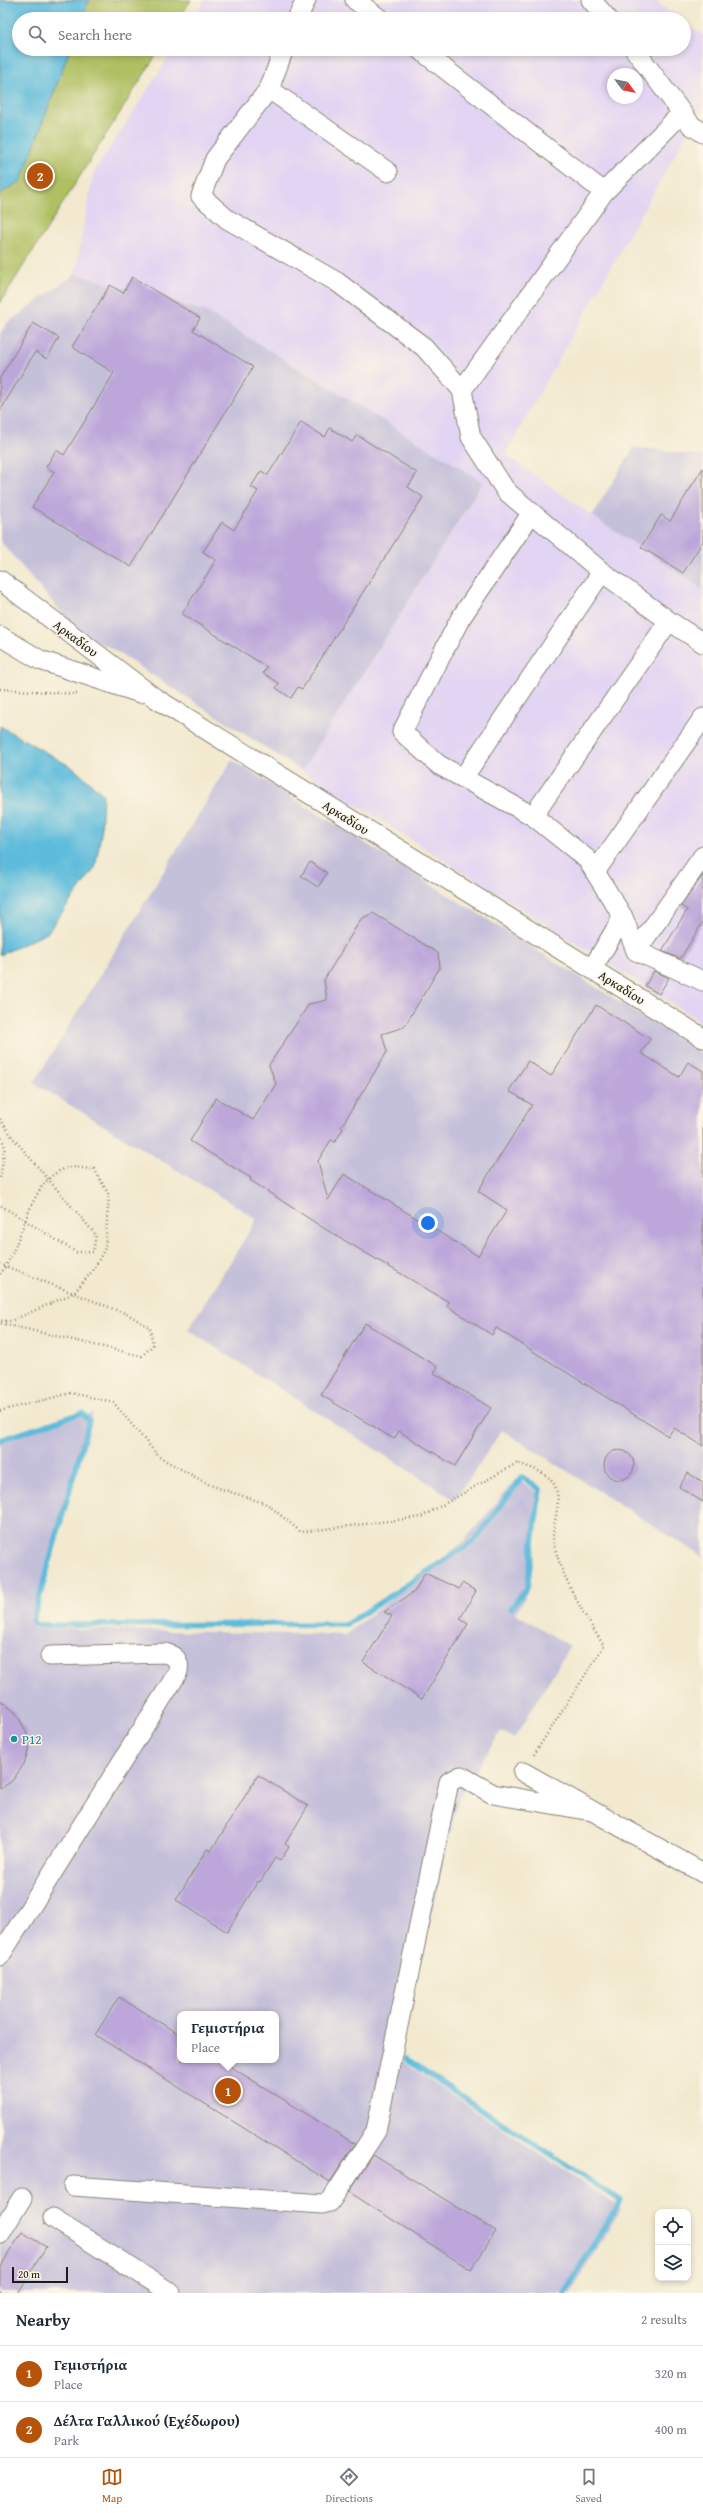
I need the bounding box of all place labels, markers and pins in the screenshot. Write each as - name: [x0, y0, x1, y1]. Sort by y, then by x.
- pin: 2: [27, 161, 53, 191]
- place label: P12: [22, 1730, 42, 1749]
- marker: P12: [9, 1734, 19, 1744]
- pin: 1: [215, 2076, 241, 2106]

